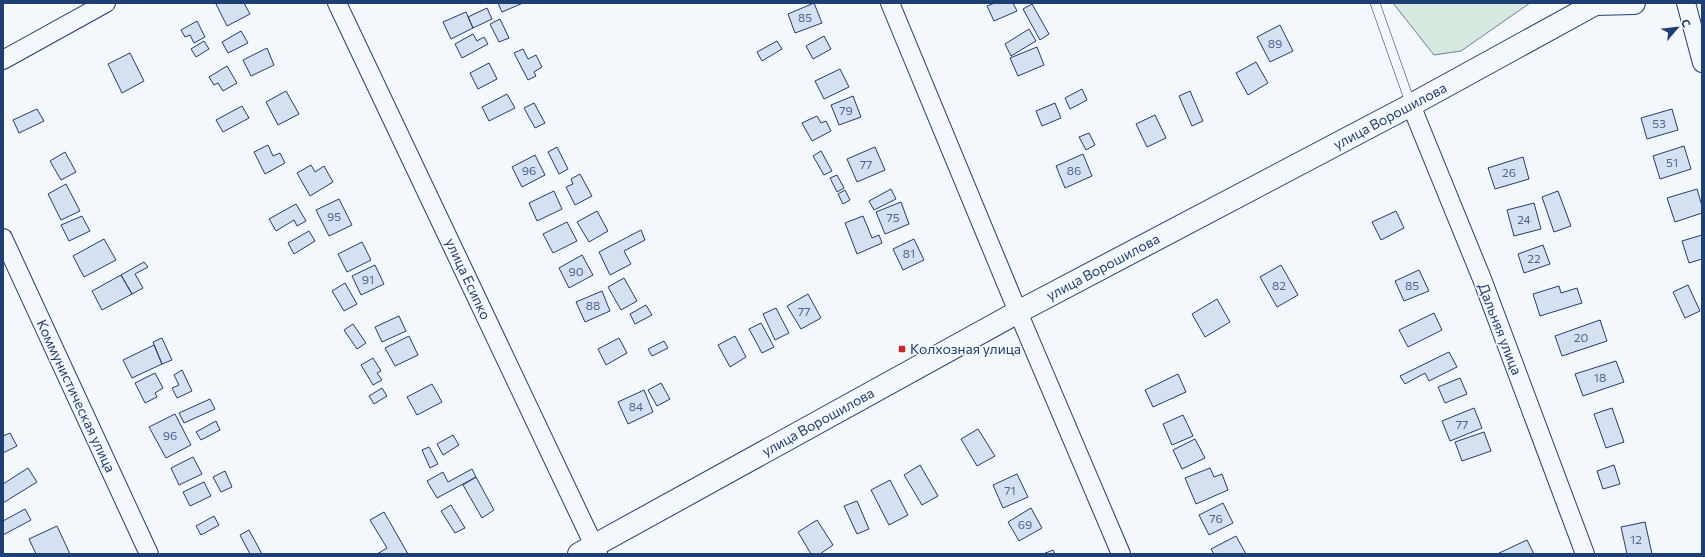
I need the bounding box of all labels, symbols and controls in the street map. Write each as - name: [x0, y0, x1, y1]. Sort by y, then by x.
- north arrow: [1657, 8, 1697, 48]
- house number: 85: [798, 10, 812, 24]
- text: С: [1679, 17, 1694, 30]
- house number: 89: [1268, 36, 1282, 50]
- street label: улица Ворошилова: [1330, 79, 1449, 153]
- house number: 79: [839, 103, 853, 117]
- house number: 53: [1652, 116, 1666, 130]
- house number: 51: [1666, 155, 1678, 169]
- house number: 77: [860, 157, 872, 171]
- house number: 96: [522, 163, 536, 177]
- house number: 86: [1067, 163, 1081, 177]
- house number: 26: [1502, 165, 1516, 179]
- house number: 95: [327, 209, 341, 223]
- house number: 75: [886, 210, 900, 224]
- house number: 24: [1517, 212, 1531, 226]
- street label: улица Ворошилова: [1043, 230, 1162, 304]
- street label: улица Есипко: [442, 235, 495, 322]
- house number: 81: [903, 246, 915, 260]
- house number: 22: [1527, 251, 1541, 265]
- house number: 90: [568, 264, 584, 278]
- house number: 91: [362, 272, 374, 286]
- house number: 82: [1272, 278, 1286, 292]
- house number: 85: [1405, 278, 1419, 292]
- street label: Дальняя улица: [1475, 280, 1526, 377]
- house number: 88: [586, 298, 600, 312]
- house number: 77: [798, 304, 810, 318]
- street label: Коммунистическая улица: [34, 317, 119, 475]
- house number: 20: [1574, 330, 1588, 344]
- place label: Колхозная улица: [910, 340, 1021, 357]
- marker: Колхозная улица: [897, 344, 907, 354]
- house number: 18: [1594, 370, 1606, 384]
- street label: улица Ворошилова: [759, 384, 877, 459]
- house number: 84: [629, 399, 643, 413]
- house number: 77: [1456, 417, 1468, 431]
- house number: 96: [163, 428, 177, 442]
- house number: 71: [1004, 483, 1016, 497]
- house number: 76: [1209, 511, 1223, 525]
- house number: 69: [1018, 517, 1032, 531]
- house number: 12: [1630, 532, 1642, 546]

